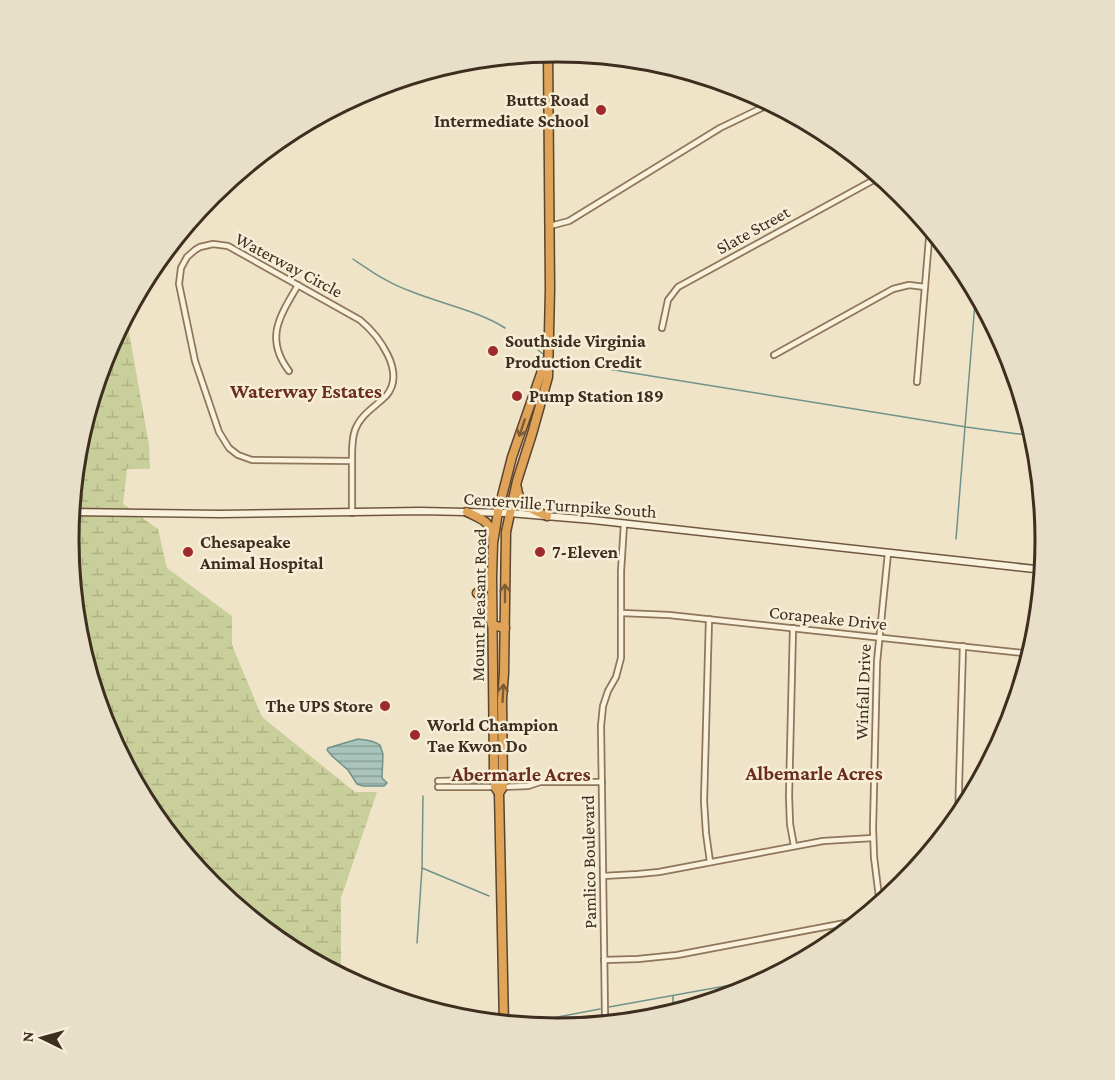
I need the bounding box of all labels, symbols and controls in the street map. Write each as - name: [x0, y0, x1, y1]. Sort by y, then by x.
- place label: Butts Road Intermediate School: [434, 90, 589, 131]
- marker: Butts Road Intermediate School: [594, 103, 608, 117]
- street label: Slate Street: [713, 201, 794, 258]
- street label: Waterway Circle: [232, 228, 346, 302]
- place label: Southside Virginia Production Credit: [505, 331, 646, 372]
- marker: Southside Virginia Production Credit: [486, 344, 500, 358]
- district label: Waterway Estates: [229, 380, 382, 402]
- place label: Pump Station 189: [529, 386, 664, 406]
- marker: Pump Station 189: [510, 389, 524, 403]
- one-way arrow: [516, 418, 527, 437]
- street label: Centerville Turnpike South: [463, 488, 658, 522]
- street label: Mount Pleasant Road: [468, 528, 490, 682]
- place label: Chesapeake Animal Hospital: [199, 532, 324, 573]
- place label: 7-Eleven: [552, 542, 619, 562]
- marker: Chesapeake Animal Hospital: [181, 545, 195, 559]
- marker: 7-Eleven: [533, 545, 547, 559]
- one-way arrow: [499, 584, 511, 604]
- street label: Corapeake Drive: [768, 602, 888, 634]
- street label: Winfall Drive: [851, 643, 875, 740]
- one-way arrow: [498, 684, 509, 704]
- place label: The UPS Store: [266, 696, 373, 716]
- marker: The UPS Store: [378, 699, 392, 713]
- place label: World Champion Tae Kwon Do: [426, 715, 559, 756]
- marker: World Champion Tae Kwon Do: [408, 728, 422, 742]
- district label: Albemarle Acres: [744, 762, 883, 784]
- district label: Abermarle Acres: [450, 763, 591, 785]
- street label: Pamlico Boulevard: [578, 795, 600, 929]
- north arrow: [12, 1008, 72, 1068]
- text: N: [19, 1030, 37, 1043]

